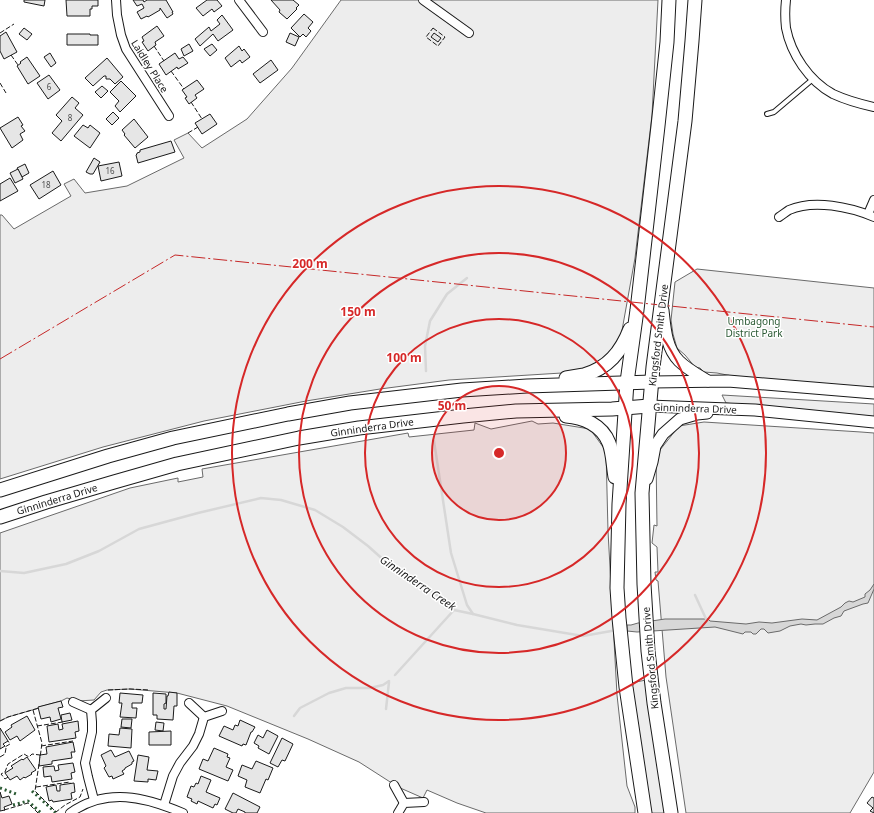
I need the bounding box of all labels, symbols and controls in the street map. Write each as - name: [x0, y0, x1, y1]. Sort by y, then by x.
- street label: Laidley Place: [128, 37, 172, 95]
- house number: 6: [47, 81, 52, 92]
- house number: 8: [68, 112, 73, 123]
- house number: 16: [105, 165, 115, 176]
- house number: 18: [41, 179, 51, 190]
- text: 200 m: [292, 255, 328, 272]
- street label: Kingsford Smith Drive: [645, 283, 671, 387]
- text: 150 m: [340, 303, 376, 320]
- park label: Umbagong District Park: [725, 314, 783, 340]
- text: 100 m: [386, 349, 422, 366]
- text: 50 m: [438, 397, 466, 414]
- street label: Ginninderra Drive: [653, 400, 737, 416]
- street label: Ginninderra Drive: [330, 414, 415, 440]
- centre of rings: [492, 446, 506, 460]
- street label: Ginninderra Drive: [15, 480, 99, 518]
- water label: Ginninderra Creek: [377, 552, 460, 614]
- street label: Kingsford Smith Drive: [639, 606, 661, 710]

